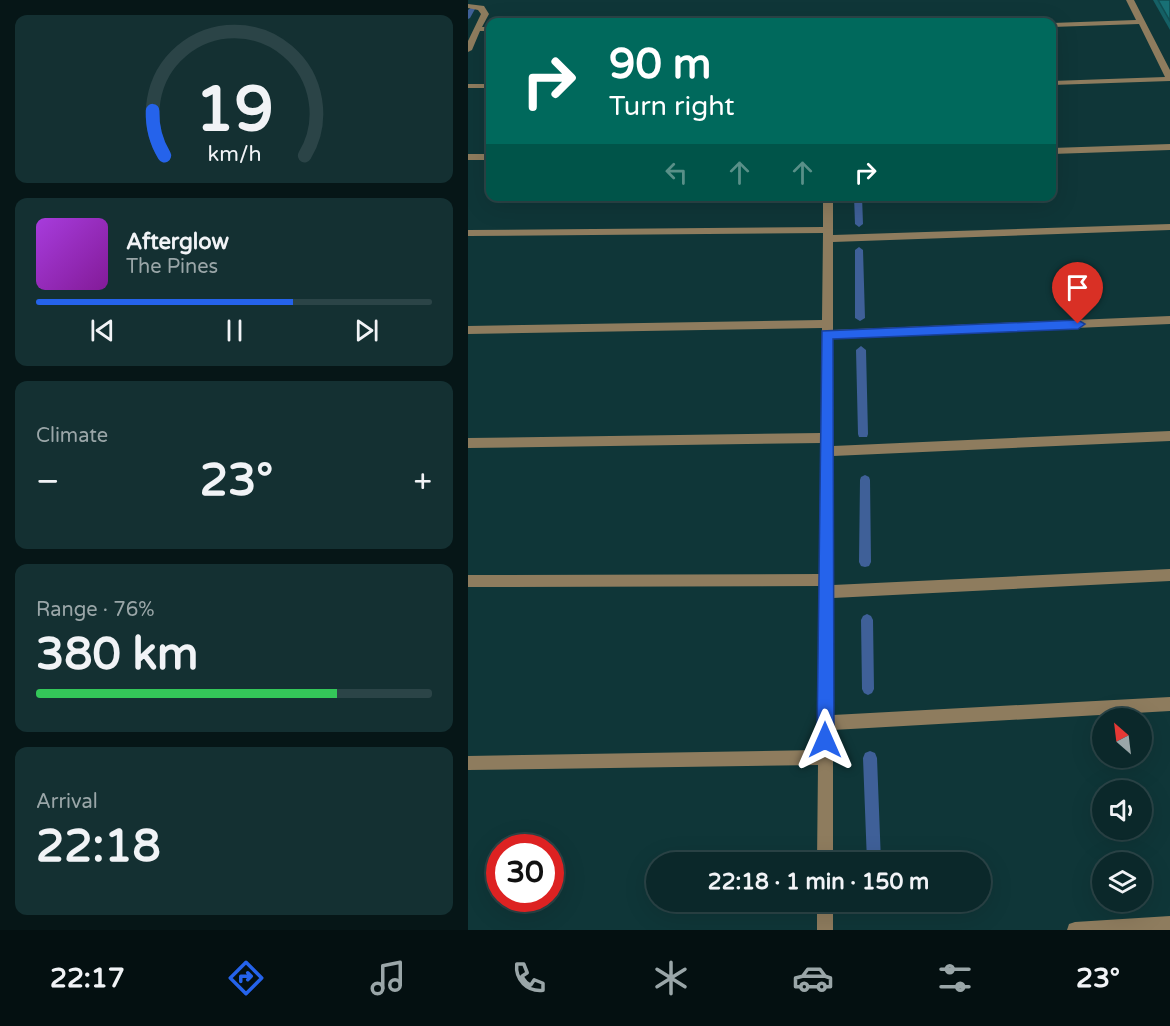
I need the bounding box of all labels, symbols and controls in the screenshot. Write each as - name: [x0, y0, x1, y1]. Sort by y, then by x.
- text: 90 m: [609, 39, 711, 90]
- icon: right: [510, 42, 588, 120]
- text: 19: [195, 73, 273, 148]
- text: Turn right: [609, 90, 735, 123]
- text: km/h: [207, 141, 261, 167]
- icon: left: [660, 156, 693, 189]
- icon: ahead: [723, 156, 756, 189]
- icon: ahead: [786, 156, 819, 189]
- icon: right: [849, 156, 882, 189]
- text: Afterglow: [126, 229, 229, 255]
- text: The Pines: [126, 255, 218, 279]
- pin: [1052, 262, 1103, 324]
- icon: arrive: [1061, 271, 1094, 304]
- icon: previous: [86, 314, 119, 347]
- icon: pause: [218, 314, 251, 347]
- icon: next: [350, 314, 383, 347]
- text: Climate: [36, 424, 108, 448]
- text: 23°: [200, 454, 273, 508]
- text: −: [36, 462, 60, 501]
- text: +: [413, 462, 432, 501]
- text: Range · 76%: [36, 598, 155, 622]
- text: 380 km: [36, 628, 198, 682]
- position arrow: [793, 708, 857, 772]
- north arrow: [1092, 708, 1152, 768]
- map controls: [1092, 708, 1152, 912]
- button: sound: [1092, 780, 1152, 840]
- text: Arrival: [36, 790, 98, 814]
- text: 22:18: [36, 820, 161, 874]
- speed limit sign: 30: [486, 834, 564, 912]
- button: layers: [1092, 852, 1152, 912]
- text: 22:18 · 1 min · 150 m: [708, 869, 929, 895]
- icon: directions: [225, 957, 267, 999]
- icon: music: [367, 957, 409, 999]
- icon: phone: [508, 957, 550, 999]
- icon: climate: [650, 957, 692, 999]
- icon: car: [792, 957, 834, 999]
- icon: filters: [934, 957, 976, 999]
- text: 22:17: [50, 962, 125, 995]
- text: 23°: [1076, 962, 1120, 995]

